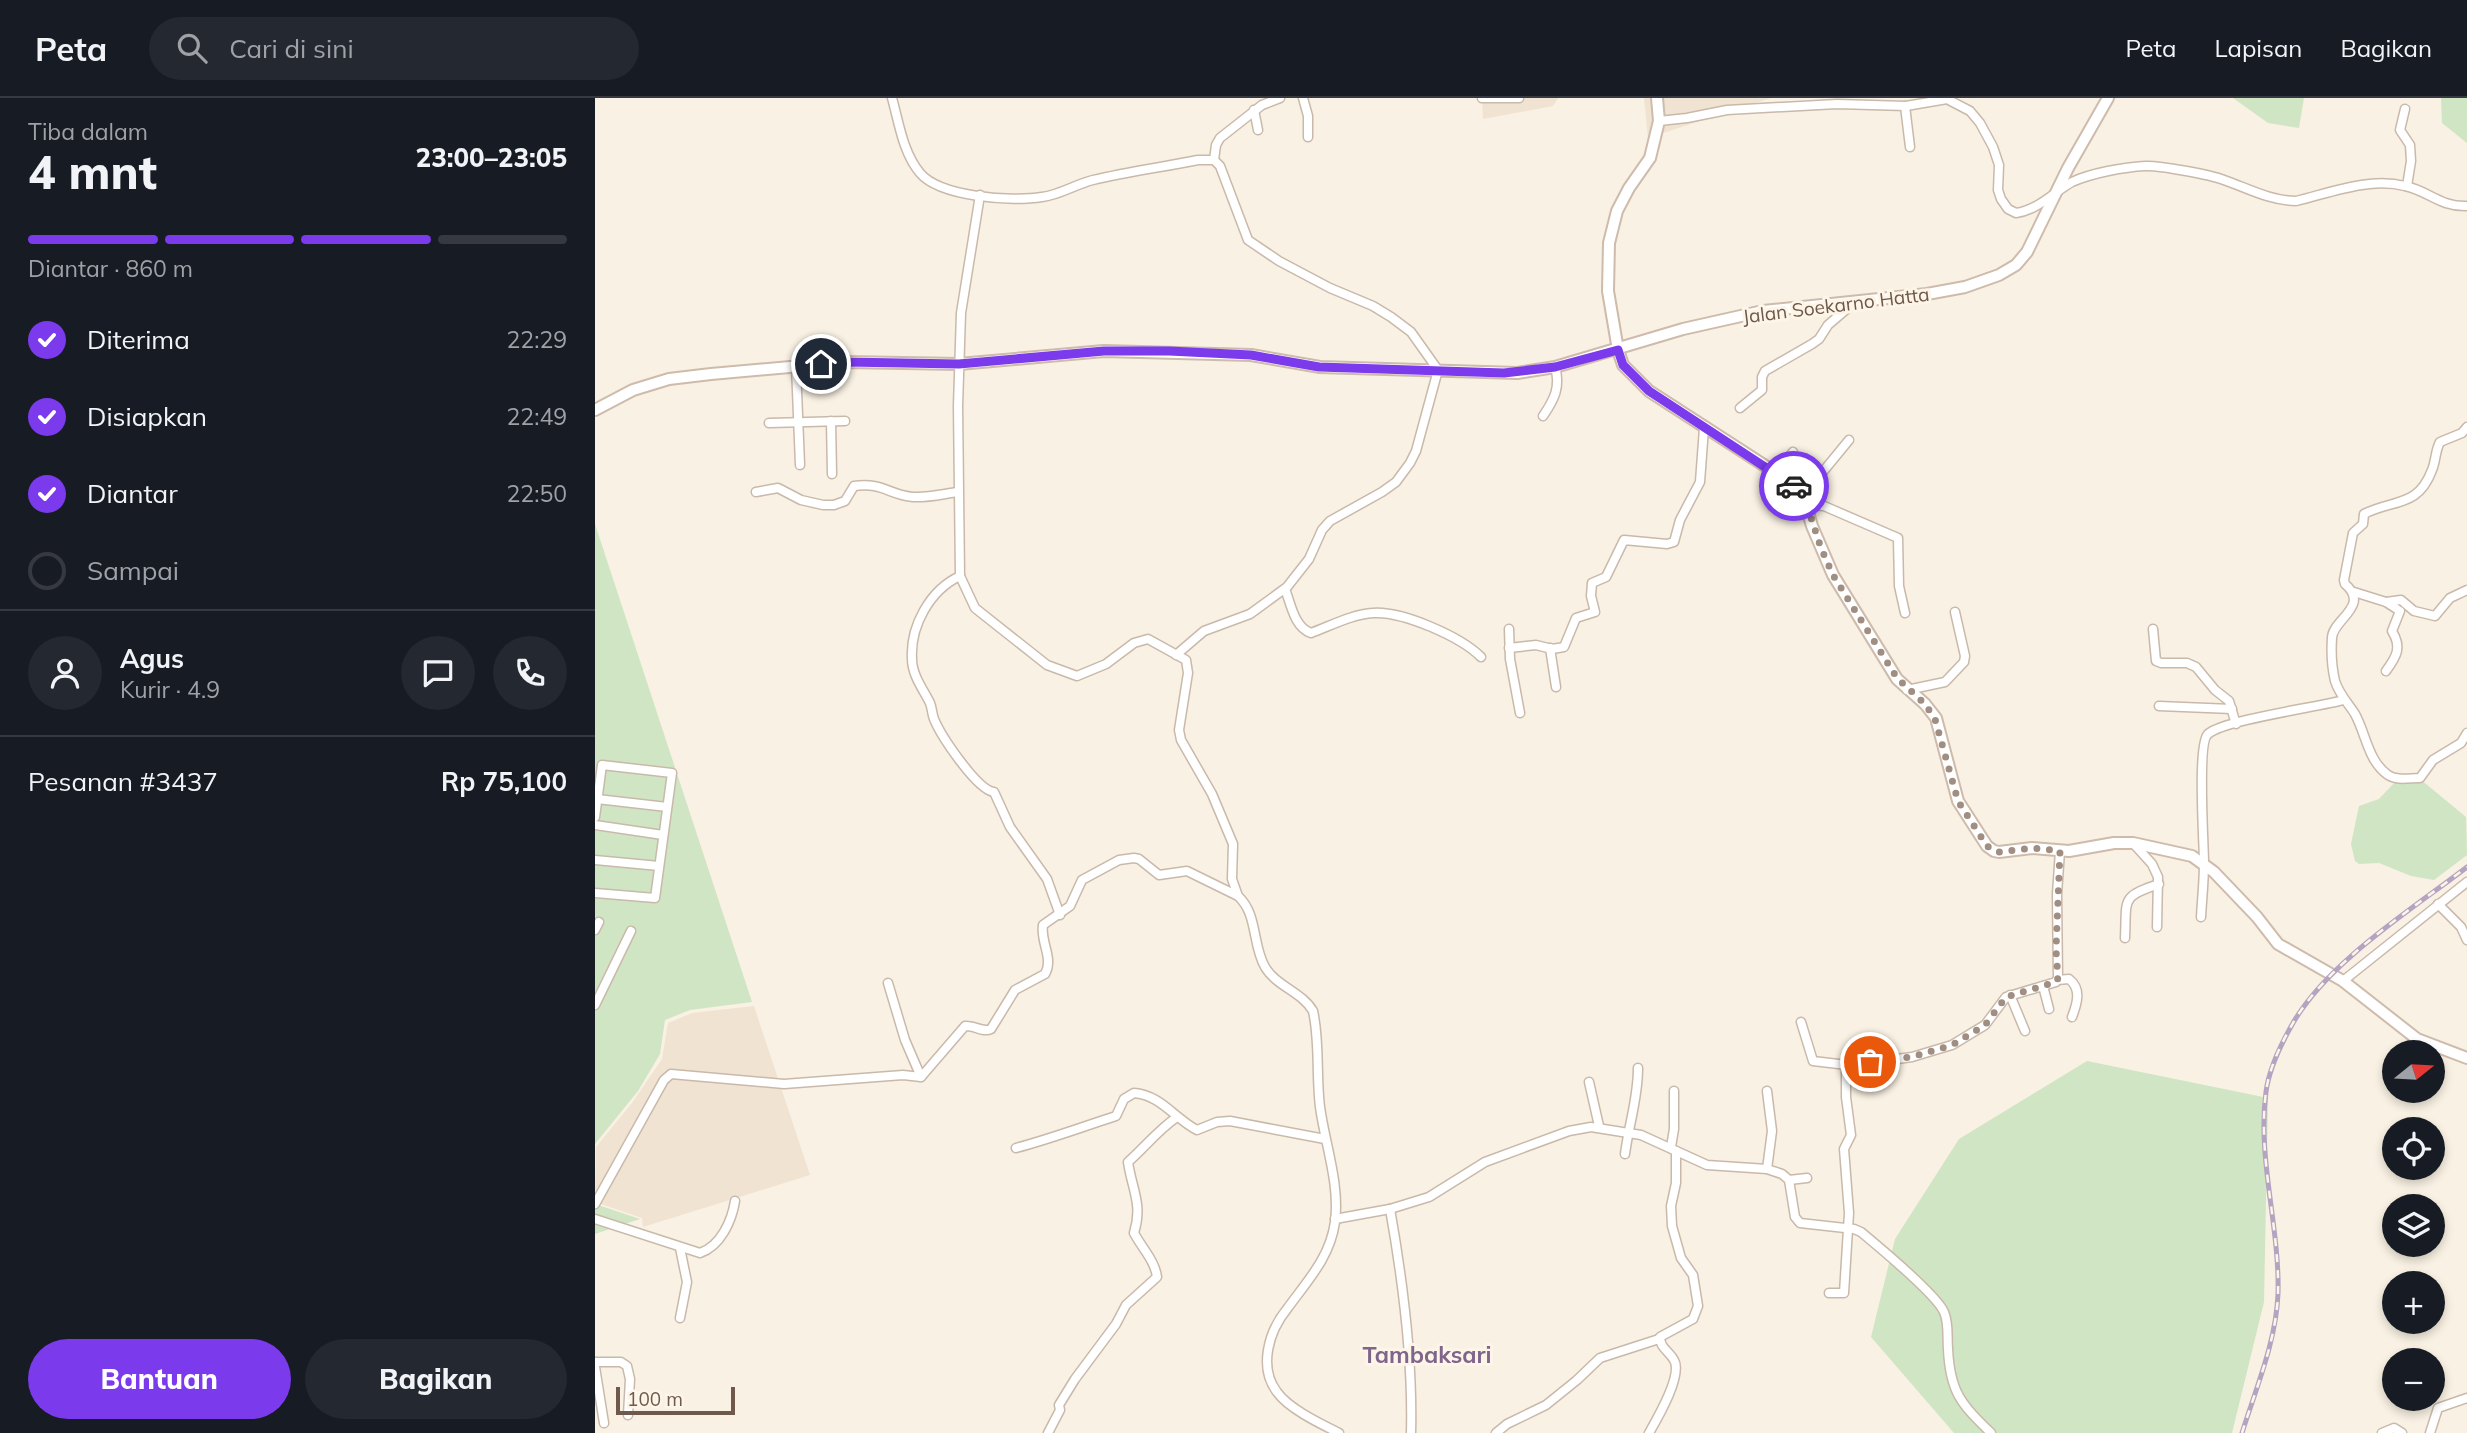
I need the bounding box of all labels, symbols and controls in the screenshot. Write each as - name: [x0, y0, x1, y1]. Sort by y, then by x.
- search box: [149, 17, 639, 80]
- text: Peta: [35, 28, 107, 69]
- icon: search: [173, 29, 211, 67]
- text: Cari di sini: [229, 32, 354, 65]
- text: Peta: [2125, 33, 2176, 63]
- text: Lapisan: [2214, 33, 2302, 63]
- text: Bagikan: [2340, 33, 2432, 63]
- text: Tiba dalam: [28, 117, 148, 146]
- text: 23:00–23:05: [416, 141, 567, 174]
- text: 4 mnt: [28, 143, 157, 201]
- text: Diantar · 860 m: [28, 254, 193, 283]
- street label: Jalan Soekarno Hatta: [1741, 282, 1931, 328]
- icon: check: [28, 321, 66, 359]
- text: Diterima: [87, 323, 190, 356]
- text: 22:29: [507, 325, 567, 354]
- pin: [791, 334, 851, 394]
- icon: home: [802, 345, 840, 383]
- icon: check: [28, 398, 66, 436]
- text: Disiapkan: [87, 400, 207, 433]
- text: 22:49: [507, 402, 567, 431]
- courier: [1759, 451, 1829, 521]
- icon: car: [1775, 467, 1813, 505]
- icon: check: [28, 475, 66, 513]
- text: Diantar: [87, 477, 178, 510]
- text: 22:50: [507, 479, 567, 508]
- text: Sampai: [87, 554, 179, 587]
- button: person: [28, 636, 102, 710]
- button: chat: [401, 636, 475, 710]
- button: phone: [493, 636, 567, 710]
- text: Agus: [120, 642, 184, 675]
- text: Kurir · 4.9: [120, 675, 220, 704]
- text: Pesanan #3437: [28, 765, 218, 798]
- text: Rp 75,100: [441, 765, 567, 798]
- pin: [1840, 1032, 1900, 1092]
- north arrow: [2382, 1040, 2445, 1102]
- map controls: [2382, 1040, 2445, 1411]
- icon: bag: [1851, 1043, 1889, 1081]
- button: locate: [2382, 1117, 2445, 1180]
- button: layers: [2382, 1194, 2445, 1257]
- button: +: [2382, 1271, 2445, 1334]
- button: Bantuan: [28, 1339, 291, 1419]
- button: Bagikan: [305, 1339, 567, 1419]
- district label: Tambaksari: [1362, 1340, 1492, 1369]
- button: −: [2382, 1348, 2445, 1411]
- scale bar: [616, 1384, 735, 1416]
- text: 100 m: [627, 1387, 683, 1411]

